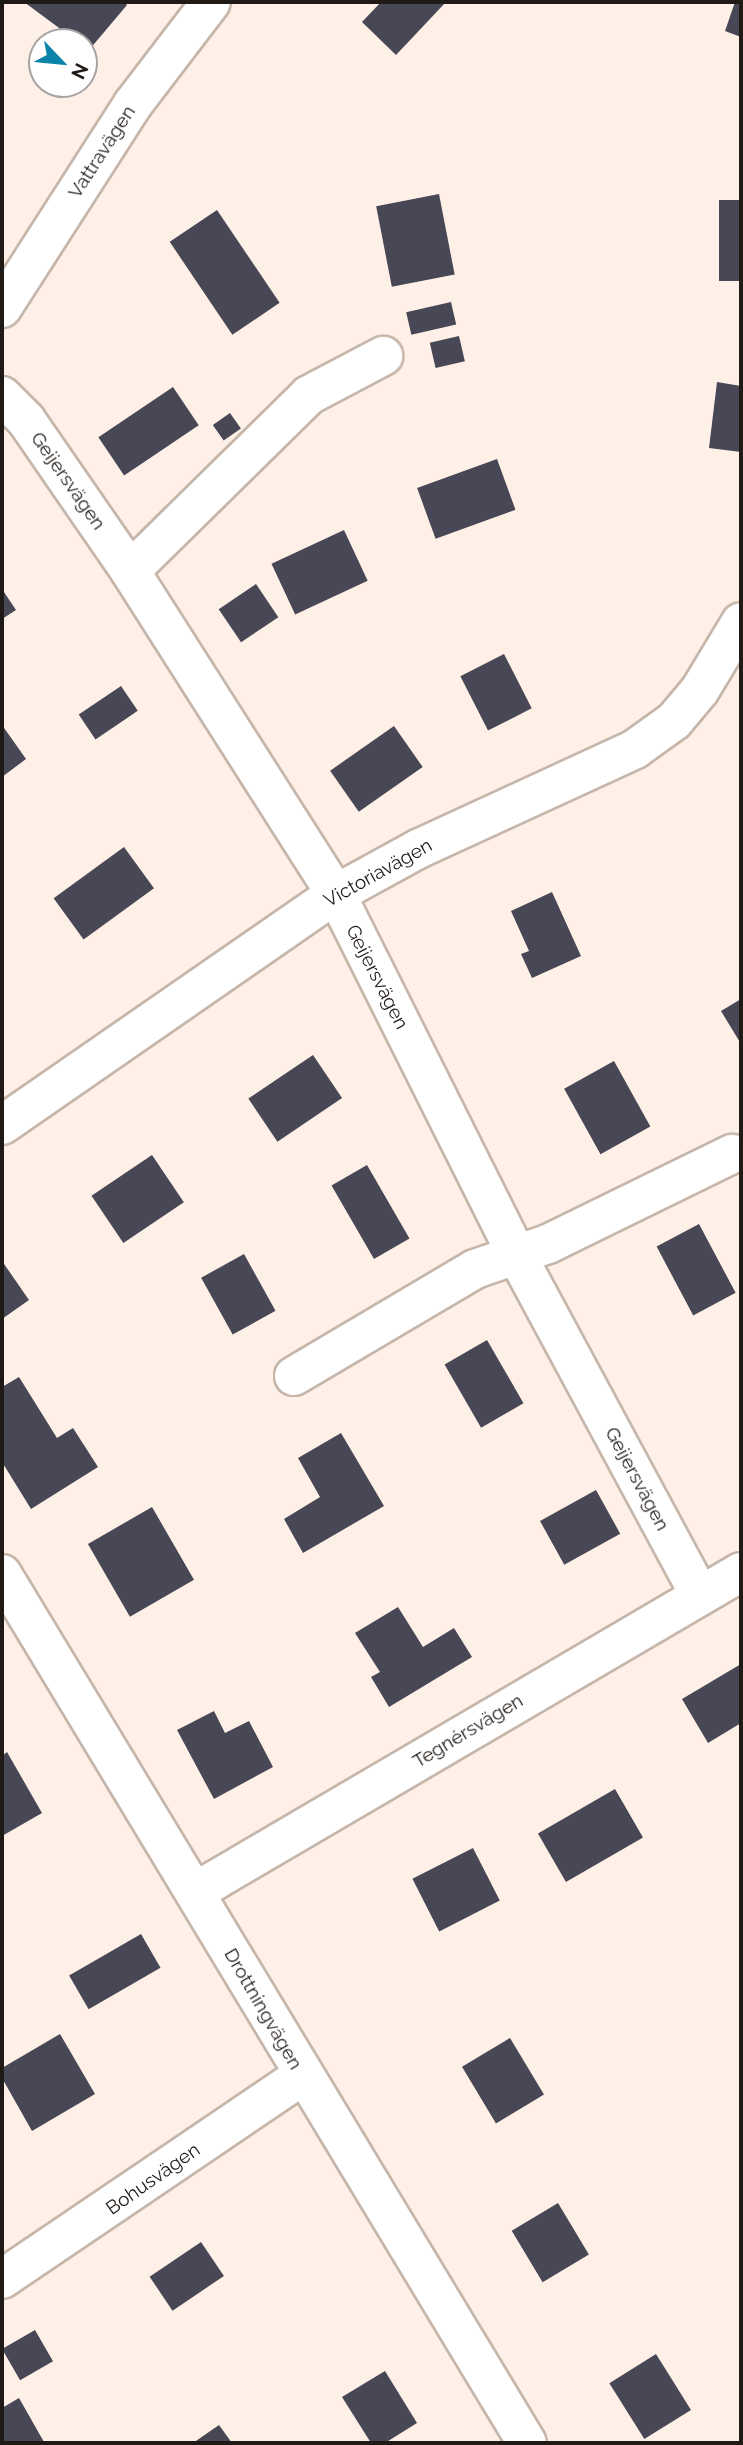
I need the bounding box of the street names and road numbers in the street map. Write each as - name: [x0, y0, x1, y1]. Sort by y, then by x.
- street label: Vattravägen: [64, 101, 140, 203]
- street label: Geijersvägen: [26, 428, 110, 534]
- street label: Victoriavägen: [320, 834, 436, 912]
- street label: Geijersvägen: [341, 921, 413, 1033]
- street label: Geijersvägen: [600, 1423, 674, 1535]
- street label: Tegnérsvägen: [409, 1689, 527, 1773]
- street label: Drottningvägen: [219, 1944, 307, 2074]
- street label: Bohusvägen: [102, 2138, 204, 2220]

